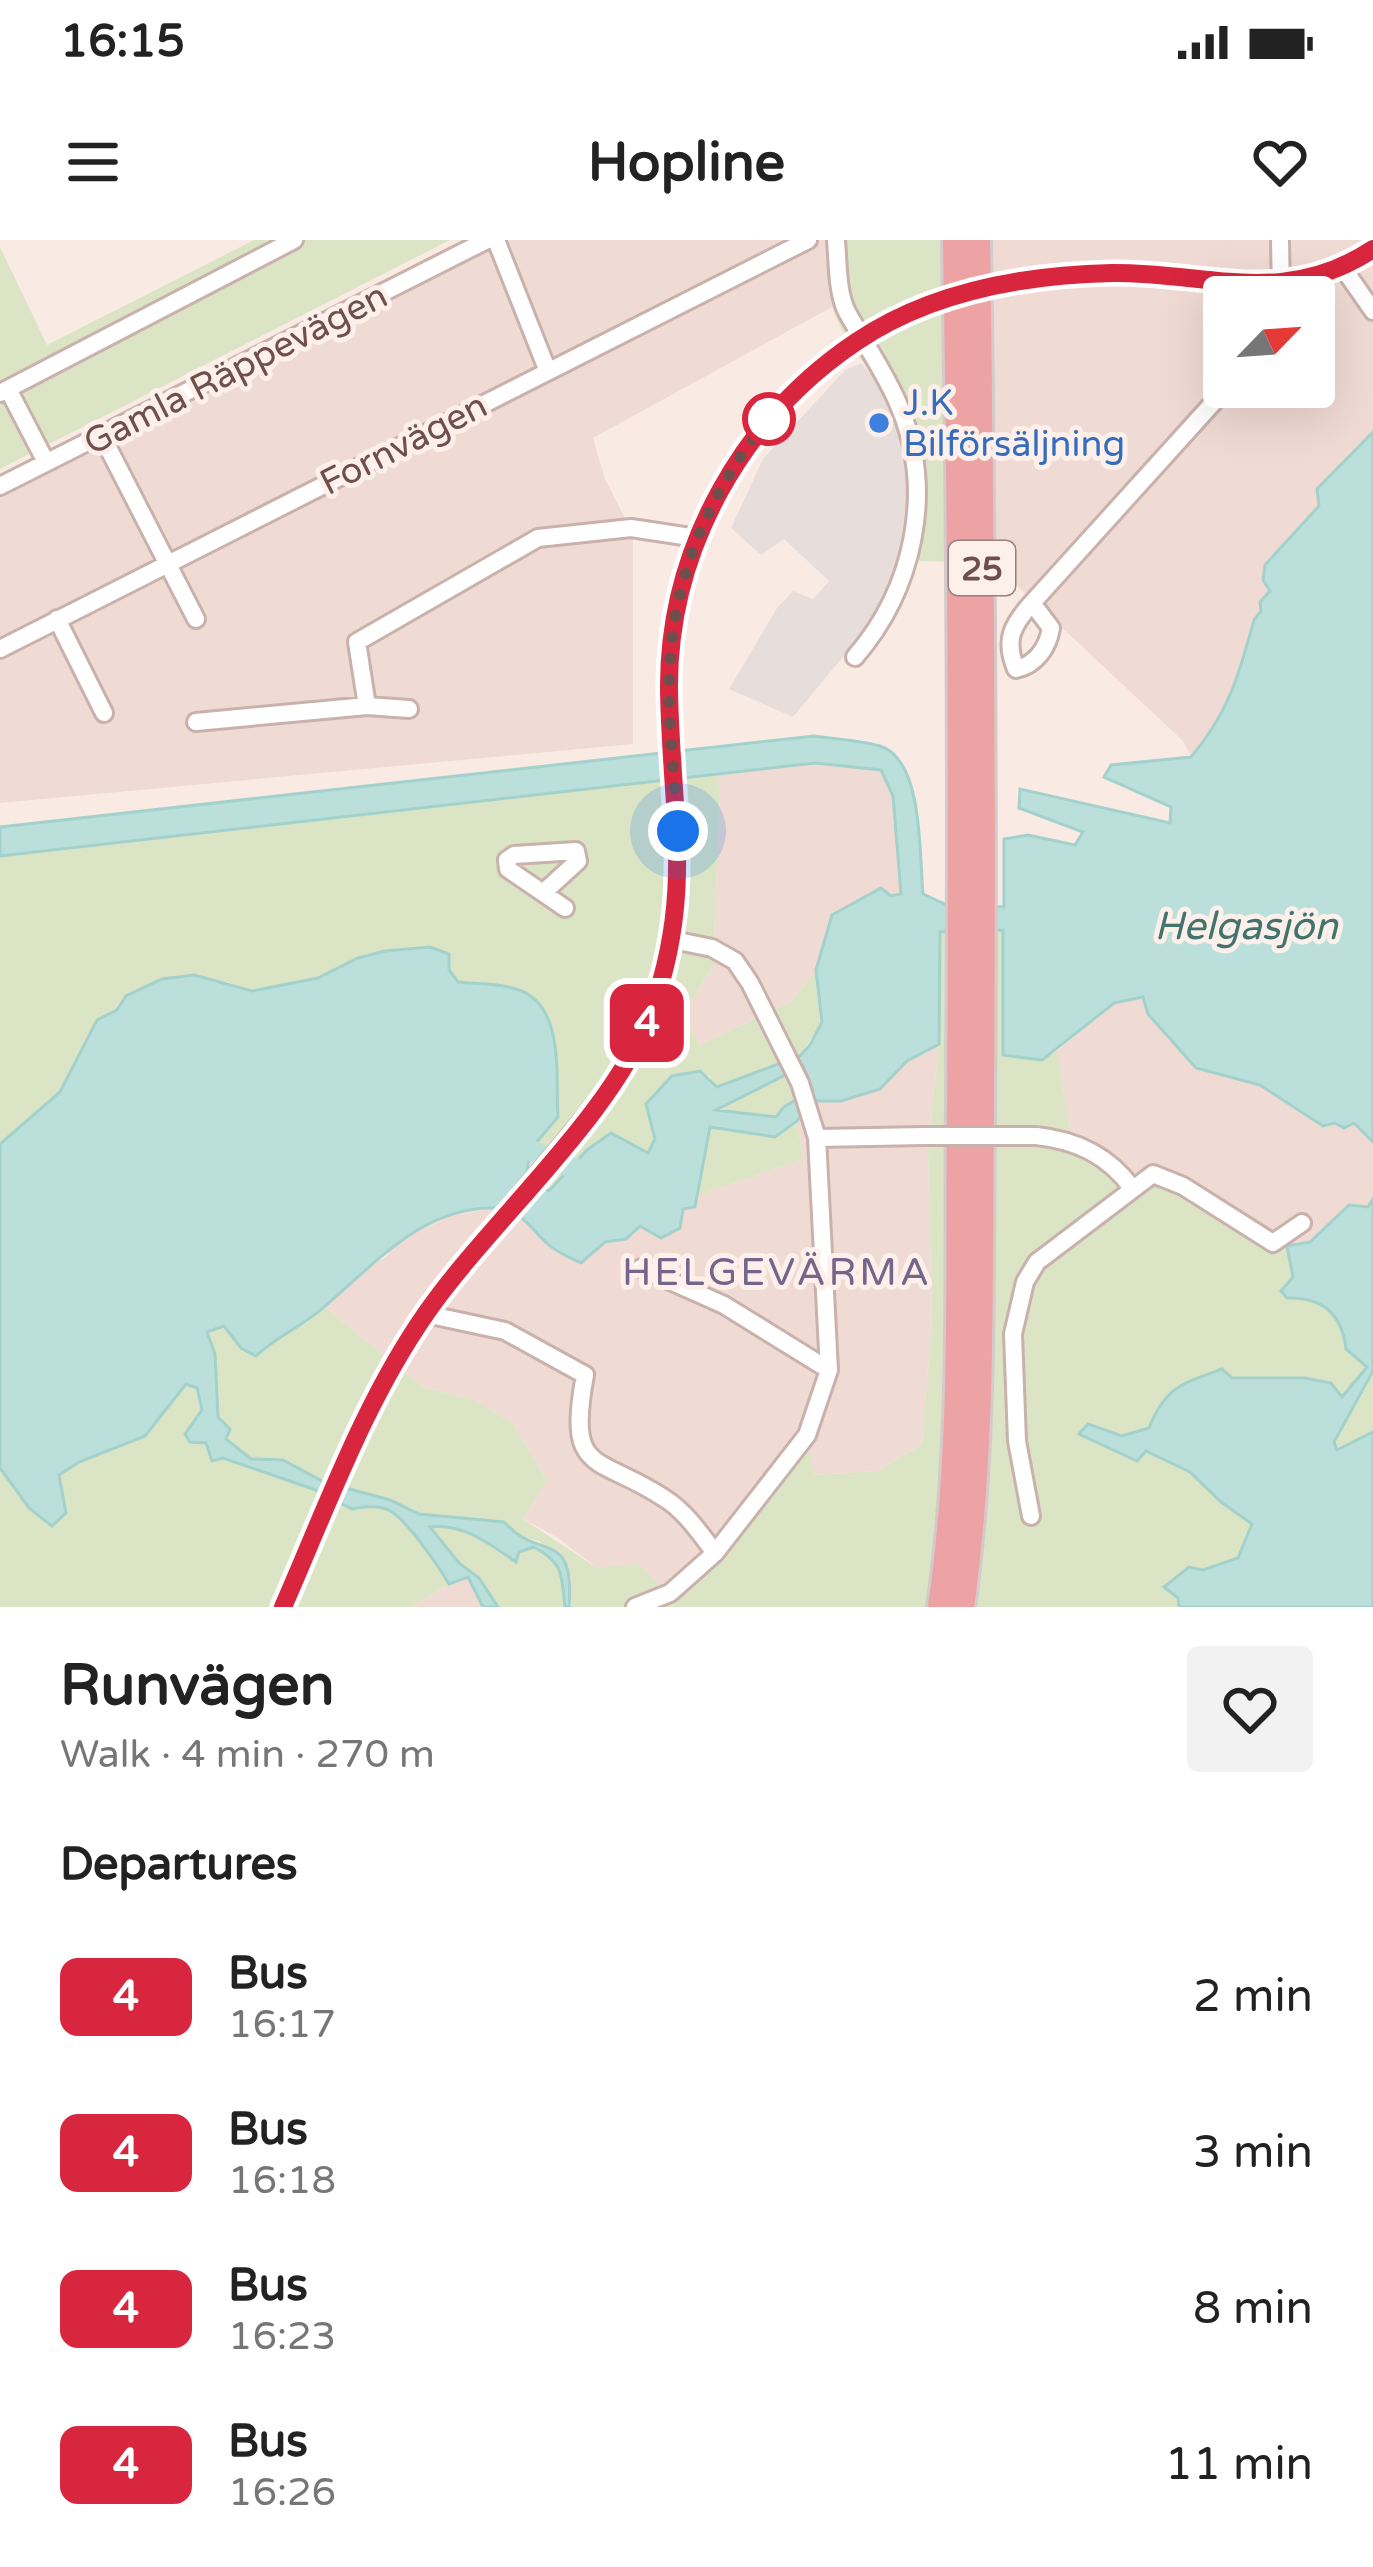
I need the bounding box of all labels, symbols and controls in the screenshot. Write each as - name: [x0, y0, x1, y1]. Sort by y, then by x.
- text: 16:15: [60, 15, 185, 69]
- icon: menu: [60, 129, 126, 195]
- icon: heart: [1247, 129, 1313, 195]
- text: Hopline: [588, 130, 785, 195]
- street label: Gamla Räppevägen: [77, 274, 395, 464]
- north arrow: [1203, 276, 1335, 408]
- map controls: [1203, 276, 1335, 408]
- place label: J.K Bilförsäljning: [903, 382, 1125, 466]
- street label: Fornvägen: [313, 384, 494, 505]
- unlabelled marker: [744, 394, 794, 444]
- marker: J.K Bilförsäljning: [866, 410, 892, 436]
- road number: 25: [949, 541, 1015, 595]
- your location: [648, 801, 708, 861]
- water label: Helgasjön: [1154, 903, 1339, 950]
- line badge: 4: [608, 984, 686, 1062]
- text: 4: [634, 997, 660, 1048]
- district label: HELGEVÄRMA: [622, 1249, 932, 1296]
- button: heart: [1187, 1646, 1313, 1772]
- text: Runvägen: [60, 1652, 334, 1720]
- text: Walk · 4 min · 270 m: [60, 1731, 435, 1778]
- text: Departures: [60, 1838, 298, 1892]
- text: Bus: [228, 1947, 308, 2001]
- text: 2 min: [1193, 1970, 1313, 2024]
- text: 4: [113, 1971, 139, 2022]
- text: 16:17: [228, 2001, 336, 2048]
- text: Bus: [228, 2103, 308, 2157]
- text: 3 min: [1193, 2126, 1313, 2180]
- text: 4: [113, 2127, 139, 2178]
- text: 16:18: [228, 2157, 336, 2204]
- text: Bus: [228, 2259, 308, 2313]
- text: 8 min: [1193, 2282, 1313, 2336]
- text: 4: [113, 2283, 139, 2334]
- text: 16:23: [228, 2313, 336, 2360]
- text: Bus: [228, 2415, 308, 2469]
- text: 11 min: [1165, 2438, 1313, 2492]
- text: 4: [113, 2439, 139, 2490]
- text: 16:26: [228, 2469, 336, 2516]

